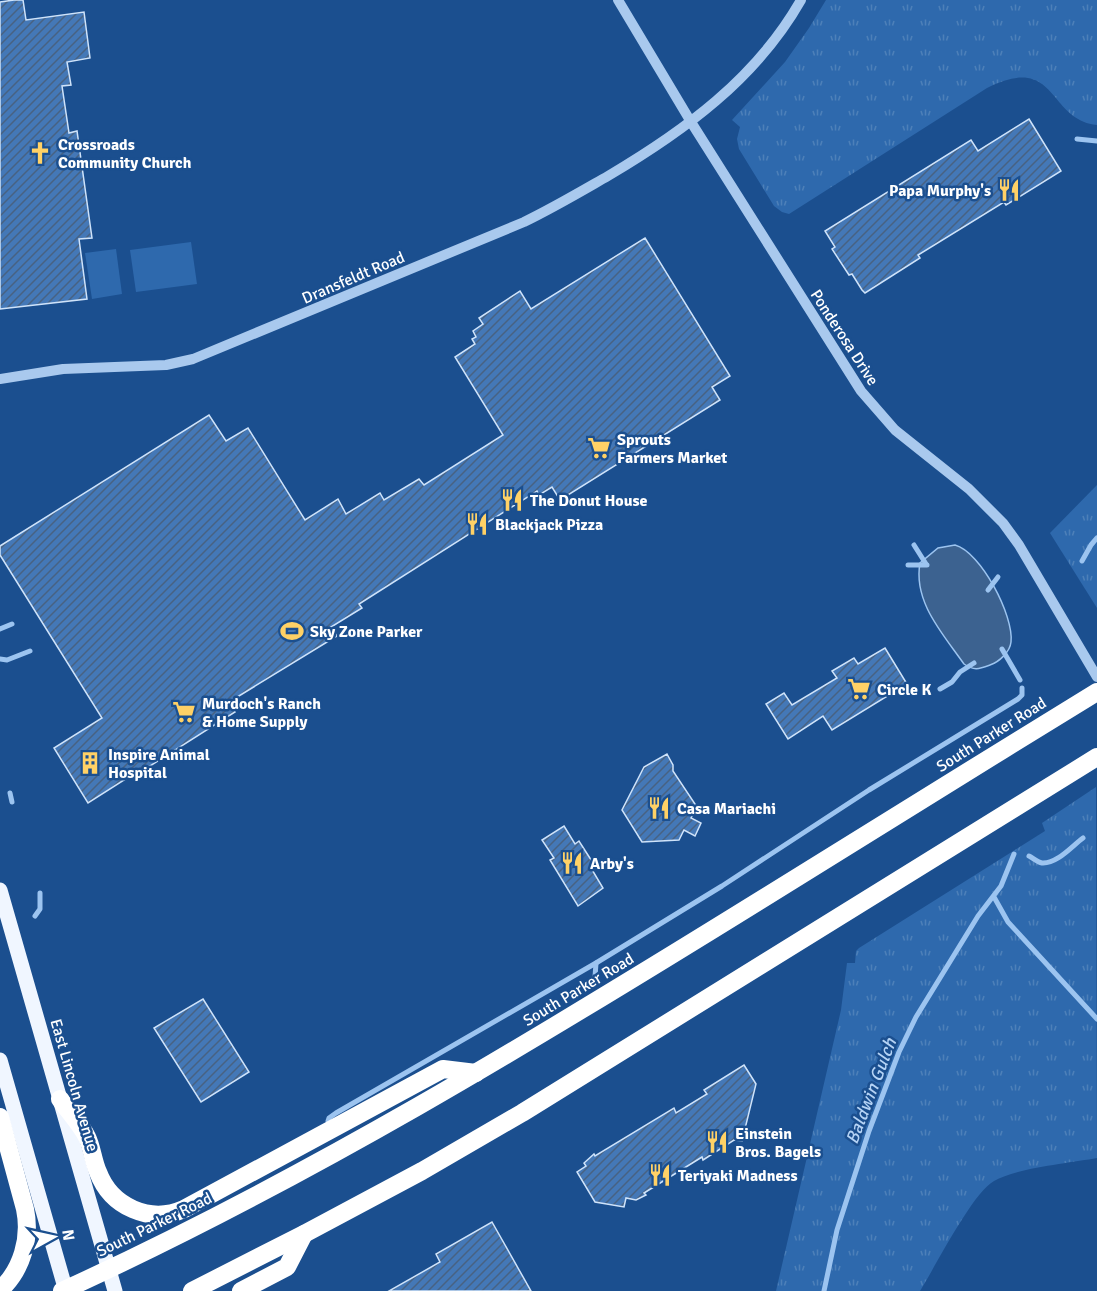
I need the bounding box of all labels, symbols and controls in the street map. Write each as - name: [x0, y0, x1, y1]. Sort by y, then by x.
- place label: Crossroads Community Church: [58, 135, 192, 173]
- church icon: Crossroads Community Church: [27, 140, 53, 166]
- restaurant icon: Papa Murphy's: [996, 177, 1022, 203]
- place label: Papa Murphy's: [889, 181, 991, 201]
- street label: Dransfeldt Road: [299, 247, 408, 309]
- street label: Ponderosa Drive: [806, 286, 883, 389]
- place label: Sprouts Farmers Market: [617, 430, 727, 468]
- supermarket icon: Sprouts Farmers Market: [586, 435, 612, 461]
- restaurant icon: The Donut House: [499, 487, 525, 513]
- place label: The Donut House: [530, 491, 648, 511]
- restaurant icon: Blackjack Pizza: [464, 511, 490, 537]
- place label: Blackjack Pizza: [495, 515, 603, 535]
- sports icon: Sky Zone Parker: [279, 618, 305, 644]
- place label: Sky Zone Parker: [310, 622, 423, 642]
- supermarket icon: Circle K: [846, 676, 872, 702]
- place label: Circle K: [877, 680, 932, 700]
- street label: South Parker Road: [933, 693, 1050, 777]
- place label: Murdoch's Ranch & Home Supply: [202, 694, 321, 732]
- supermarket icon: Murdoch's Ranch & Home Supply: [171, 699, 197, 725]
- place label: Inspire Animal Hospital: [108, 745, 210, 783]
- building icon: Inspire Animal Hospital: [77, 750, 103, 776]
- restaurant icon: Casa Mariachi: [646, 795, 672, 821]
- place label: Casa Mariachi: [677, 799, 776, 819]
- restaurant icon: Arby's: [559, 850, 585, 876]
- place label: Arby's: [590, 854, 634, 874]
- street label: South Parker Road: [519, 949, 638, 1031]
- street label: East Lincoln Avenue: [46, 1017, 103, 1154]
- water label: Baldwin Gulch: [841, 1034, 902, 1147]
- place label: Einstein Bros. Bagels: [735, 1124, 821, 1162]
- restaurant icon: Einstein Bros. Bagels: [704, 1129, 730, 1155]
- restaurant icon: Teriyaki Madness: [647, 1162, 673, 1188]
- place label: Teriyaki Madness: [678, 1166, 798, 1186]
- street label: South Parker Road: [93, 1188, 215, 1261]
- north arrow: [24, 1207, 84, 1267]
- text: N: [57, 1228, 79, 1242]

